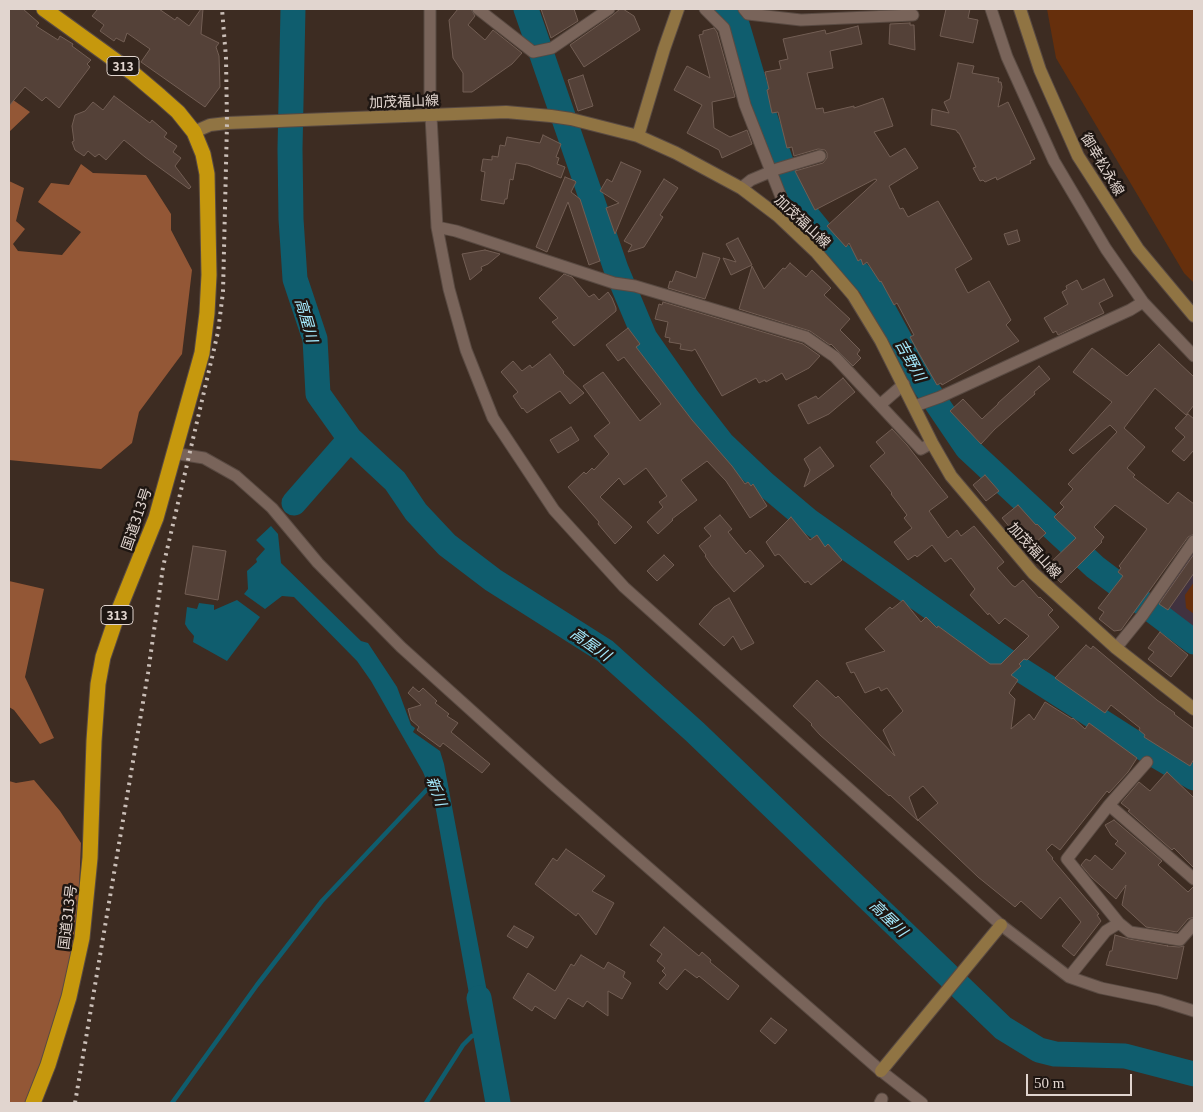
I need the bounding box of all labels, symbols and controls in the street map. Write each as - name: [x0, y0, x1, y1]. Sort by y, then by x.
- road number: 313: [107, 56, 139, 76]
- street label: 加茂福山線: [369, 91, 439, 111]
- street label: 御幸松永線: [1078, 130, 1128, 198]
- street label: 加茂福山線: [772, 191, 834, 251]
- water label: 高屋川: [292, 296, 322, 344]
- water label: 吉野川: [892, 336, 930, 384]
- street label: 国道313号: [117, 485, 155, 553]
- street label: 加茂福山線: [1005, 519, 1065, 581]
- road number: 313: [101, 606, 133, 624]
- water label: 高屋川: [567, 624, 615, 664]
- water label: 新川: [423, 774, 451, 808]
- street label: 国道313号: [55, 884, 79, 950]
- water label: 高屋川: [867, 896, 911, 940]
- scale bar: [1028, 1064, 1134, 1096]
- text: 50 m: [1034, 1075, 1064, 1091]

